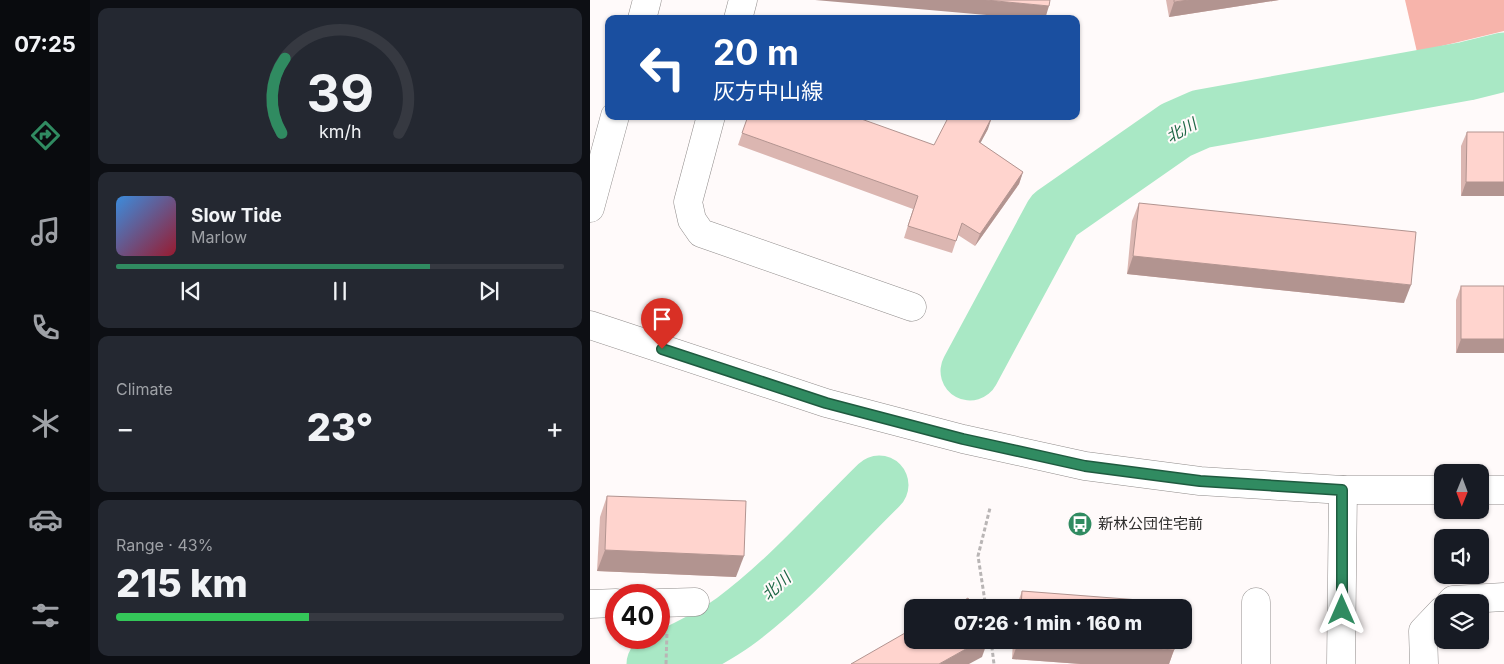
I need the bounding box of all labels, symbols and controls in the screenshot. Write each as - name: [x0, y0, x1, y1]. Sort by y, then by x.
- text: 07:25: [14, 31, 76, 57]
- text: 20 m: [713, 31, 799, 73]
- icon: left: [630, 35, 695, 100]
- text: 39: [306, 62, 374, 125]
- text: 灰方中山線: [713, 78, 823, 104]
- water label: 北川: [1162, 113, 1202, 146]
- icon: directions: [28, 118, 63, 153]
- text: km/h: [319, 121, 361, 142]
- text: Slow Tide: [191, 204, 282, 227]
- icon: music: [28, 214, 63, 249]
- text: Marlow: [191, 227, 247, 247]
- icon: previous: [177, 277, 205, 305]
- icon: pause: [326, 277, 354, 305]
- icon: next: [475, 277, 503, 305]
- pin: [641, 298, 683, 349]
- icon: arrive: [648, 305, 676, 333]
- icon: phone: [28, 310, 63, 345]
- text: Climate: [116, 379, 173, 399]
- text: 23°: [307, 404, 373, 450]
- icon: climate: [28, 406, 63, 441]
- text: −: [116, 411, 135, 445]
- text: +: [545, 411, 564, 445]
- north arrow: [1434, 464, 1489, 519]
- map controls: [1434, 464, 1489, 649]
- icon: car: [28, 502, 63, 537]
- bus stop icon: 新林公団住宅前: [1067, 511, 1093, 537]
- place label: 新林公団住宅前: [1098, 514, 1203, 533]
- button: sound: [1434, 529, 1489, 584]
- text: Range · 43%: [116, 535, 213, 555]
- text: 215 km: [116, 560, 248, 606]
- water label: 北川: [757, 567, 796, 604]
- position arrow: [1315, 583, 1367, 635]
- speed limit sign: 40: [605, 584, 670, 649]
- button: layers: [1434, 594, 1489, 649]
- icon: filters: [28, 598, 63, 633]
- text: 07:26 · 1 min · 160 m: [954, 612, 1142, 635]

